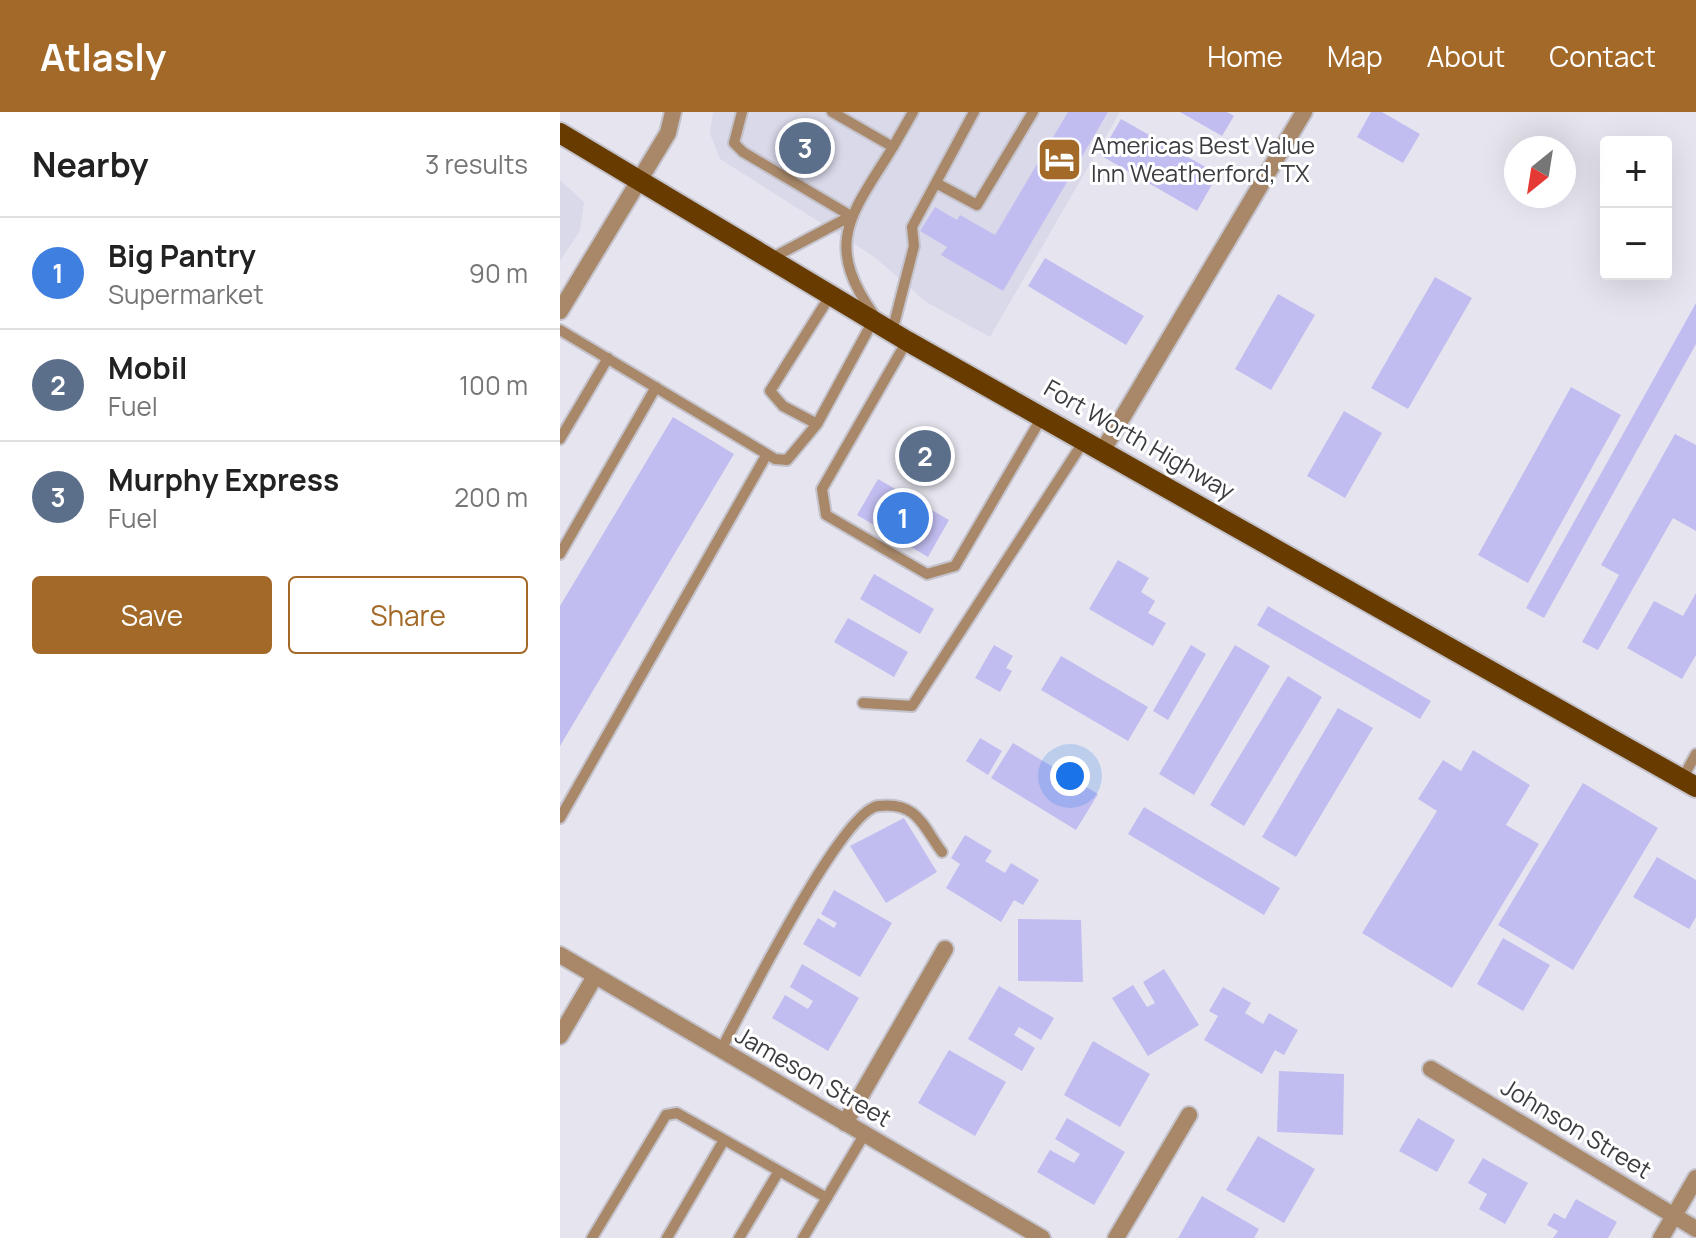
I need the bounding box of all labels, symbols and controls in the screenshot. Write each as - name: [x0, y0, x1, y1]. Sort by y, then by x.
- text: Atlasly: [40, 30, 166, 82]
- text: Home: [1207, 37, 1283, 75]
- text: Map: [1327, 37, 1383, 75]
- text: About: [1427, 37, 1505, 75]
- text: Contact: [1549, 37, 1656, 75]
- pin: 3: [779, 118, 831, 178]
- place label: Americas Best Value Inn Weatherford, TX: [1091, 128, 1315, 189]
- hotel icon: Americas Best Value Inn Weatherford, TX: [1036, 136, 1084, 184]
- north arrow: [1504, 136, 1576, 208]
- map controls: [1600, 136, 1672, 280]
- button: +: [1600, 136, 1672, 208]
- text: Nearby: [32, 141, 148, 187]
- text: 3 results: [425, 146, 528, 182]
- button: −: [1600, 208, 1672, 280]
- text: Big Pantry: [108, 235, 256, 276]
- text: 1: [52, 255, 64, 291]
- text: 90 m: [469, 255, 528, 291]
- text: Supermarket: [108, 276, 264, 312]
- text: Mobil: [108, 347, 188, 388]
- text: 2: [50, 367, 66, 403]
- text: 100 m: [459, 367, 528, 403]
- street label: Fort Worth Highway: [1038, 371, 1241, 507]
- text: Fuel: [108, 388, 158, 424]
- pin: 2: [899, 426, 951, 486]
- text: Murphy Express: [108, 459, 339, 500]
- text: 3: [50, 479, 66, 515]
- text: 200 m: [454, 479, 528, 515]
- pin: 1: [877, 488, 929, 548]
- text: Fuel: [108, 500, 158, 536]
- button: Save: [32, 576, 272, 654]
- button: Share: [288, 576, 528, 654]
- your location: [1050, 756, 1090, 796]
- street label: Jameson Street: [730, 1018, 898, 1134]
- street label: Johnson Street: [1495, 1070, 1658, 1186]

